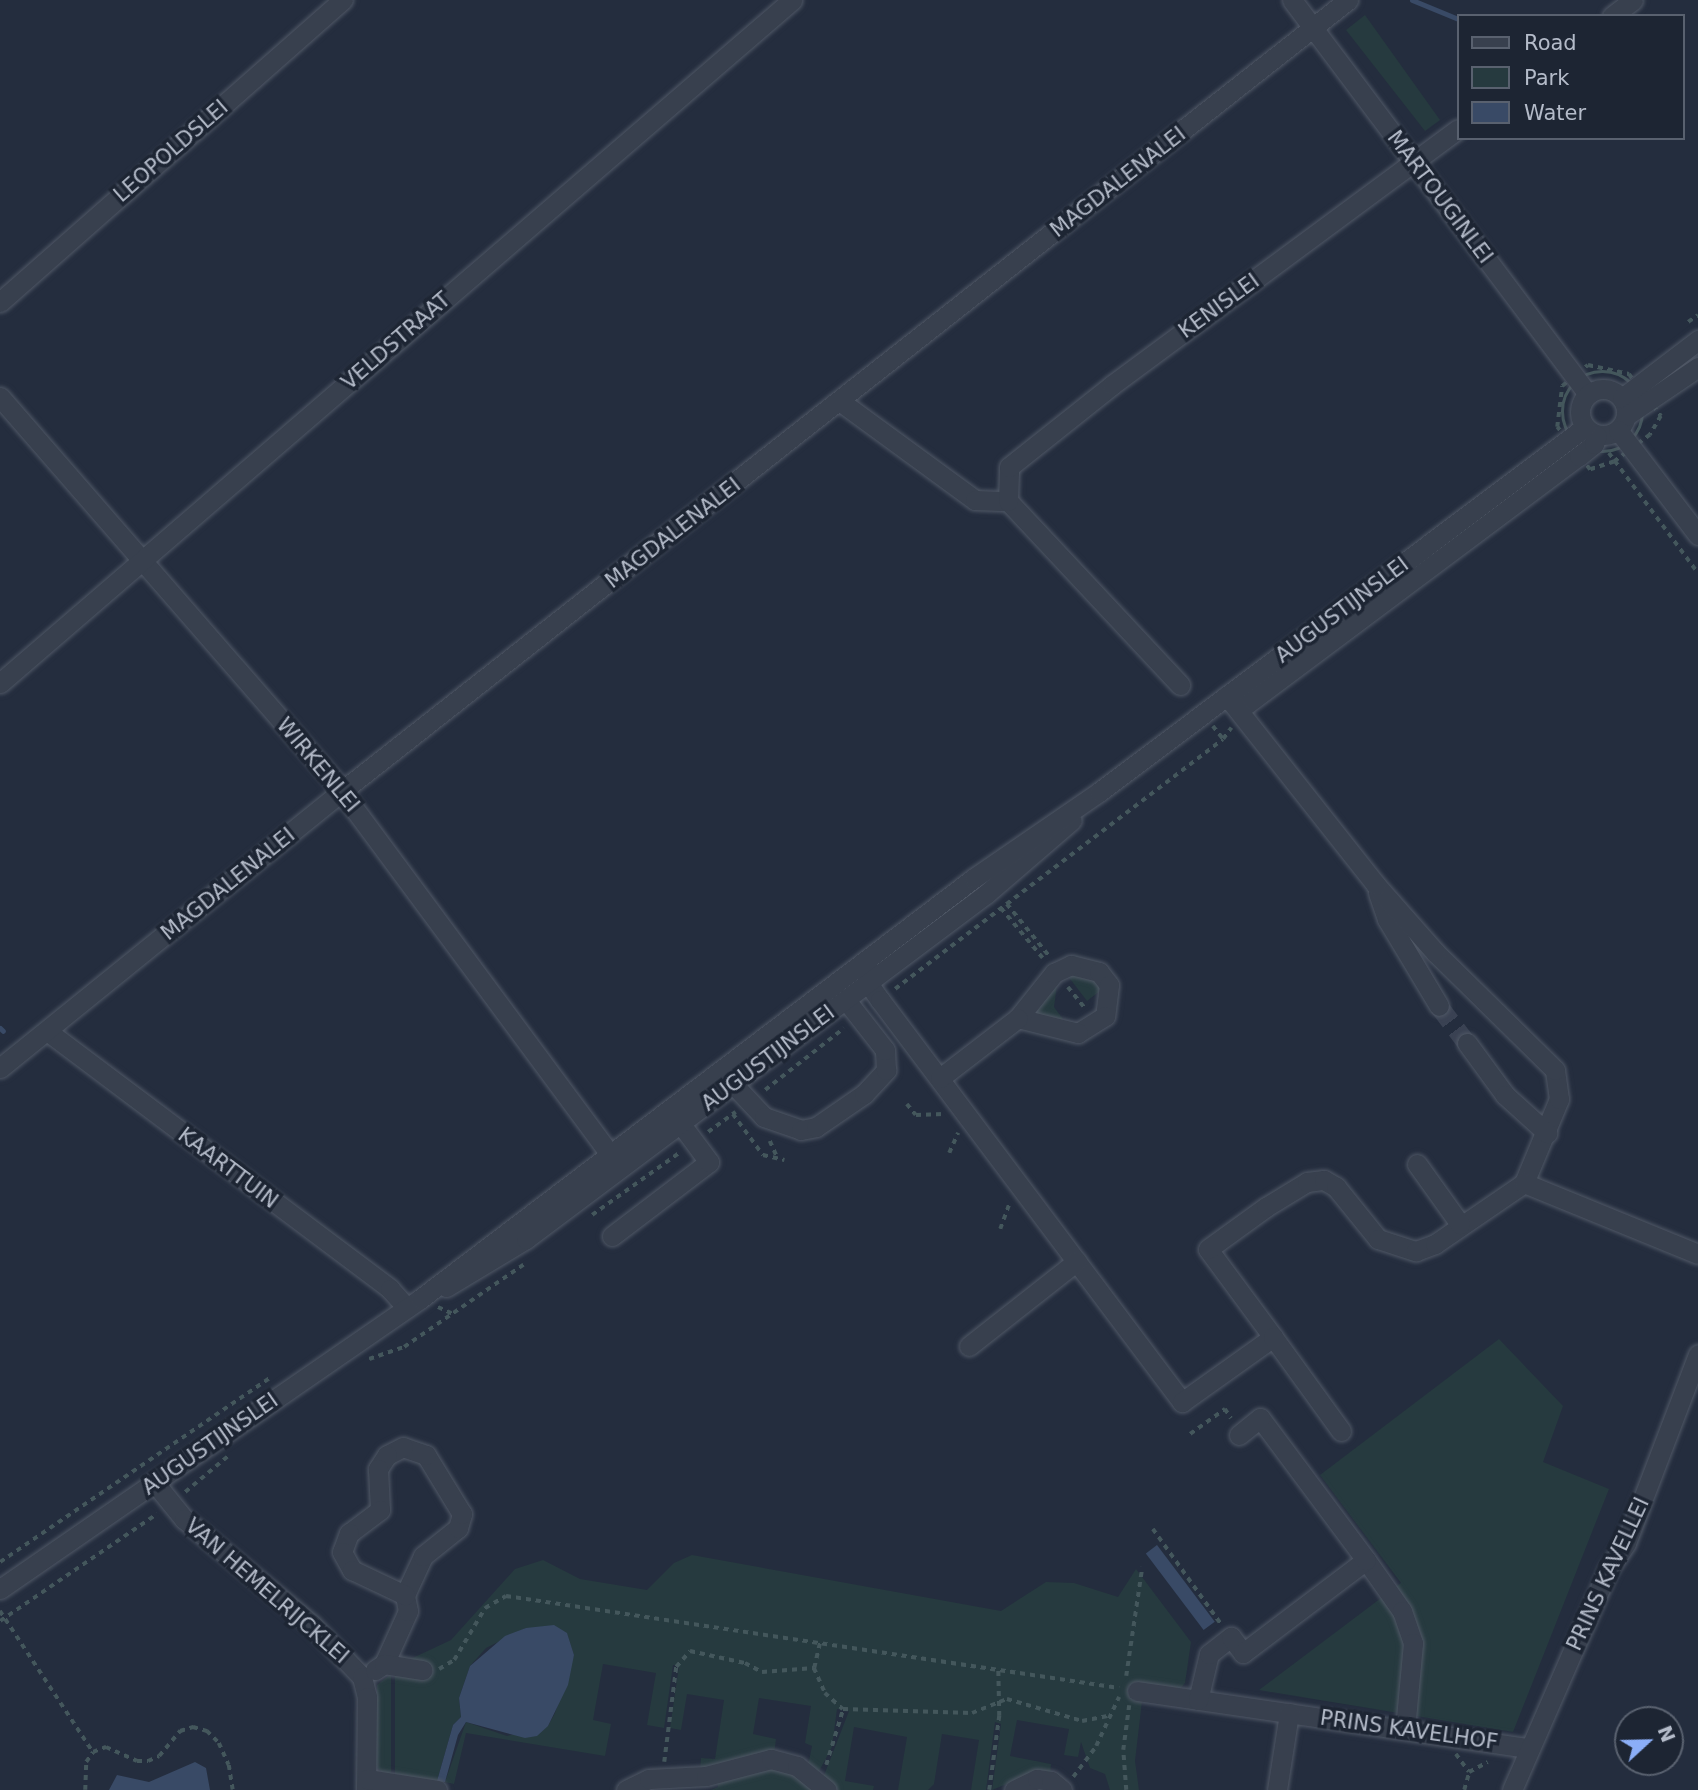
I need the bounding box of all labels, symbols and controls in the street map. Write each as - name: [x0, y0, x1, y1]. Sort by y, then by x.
- legend: [1456, 14, 1684, 140]
- text: Road: [1524, 31, 1577, 55]
- text: Park: [1524, 66, 1569, 90]
- street label: LEOPOLDSLEI: [109, 95, 233, 207]
- text: Water: [1524, 101, 1586, 125]
- street label: MAGDALENALEI: [1045, 121, 1191, 243]
- street label: MARTOUGINLEI: [1382, 126, 1498, 268]
- street label: KENISLEI: [1174, 268, 1264, 344]
- street label: VELDSTRAAT: [336, 287, 456, 395]
- street label: MAGDALENALEI: [600, 472, 746, 594]
- street label: AUGUSTIJNSLEI: [1270, 552, 1414, 668]
- street label: WIRKENLEI: [271, 713, 365, 817]
- street label: MAGDALENALEI: [156, 822, 300, 946]
- street label: AUGUSTIJNSLEI: [696, 1000, 840, 1116]
- street label: KAARTTUIN: [173, 1122, 283, 1214]
- street label: AUGUSTIJNSLEI: [137, 1388, 283, 1500]
- street label: PRINS KAVELLEI: [1561, 1493, 1655, 1655]
- street label: VAN HEMELRIJCKLEI: [180, 1513, 354, 1669]
- street label: PRINS KAVELHOF: [1318, 1705, 1500, 1755]
- north arrow: [1614, 1706, 1684, 1776]
- text: N: [1653, 1722, 1680, 1745]

